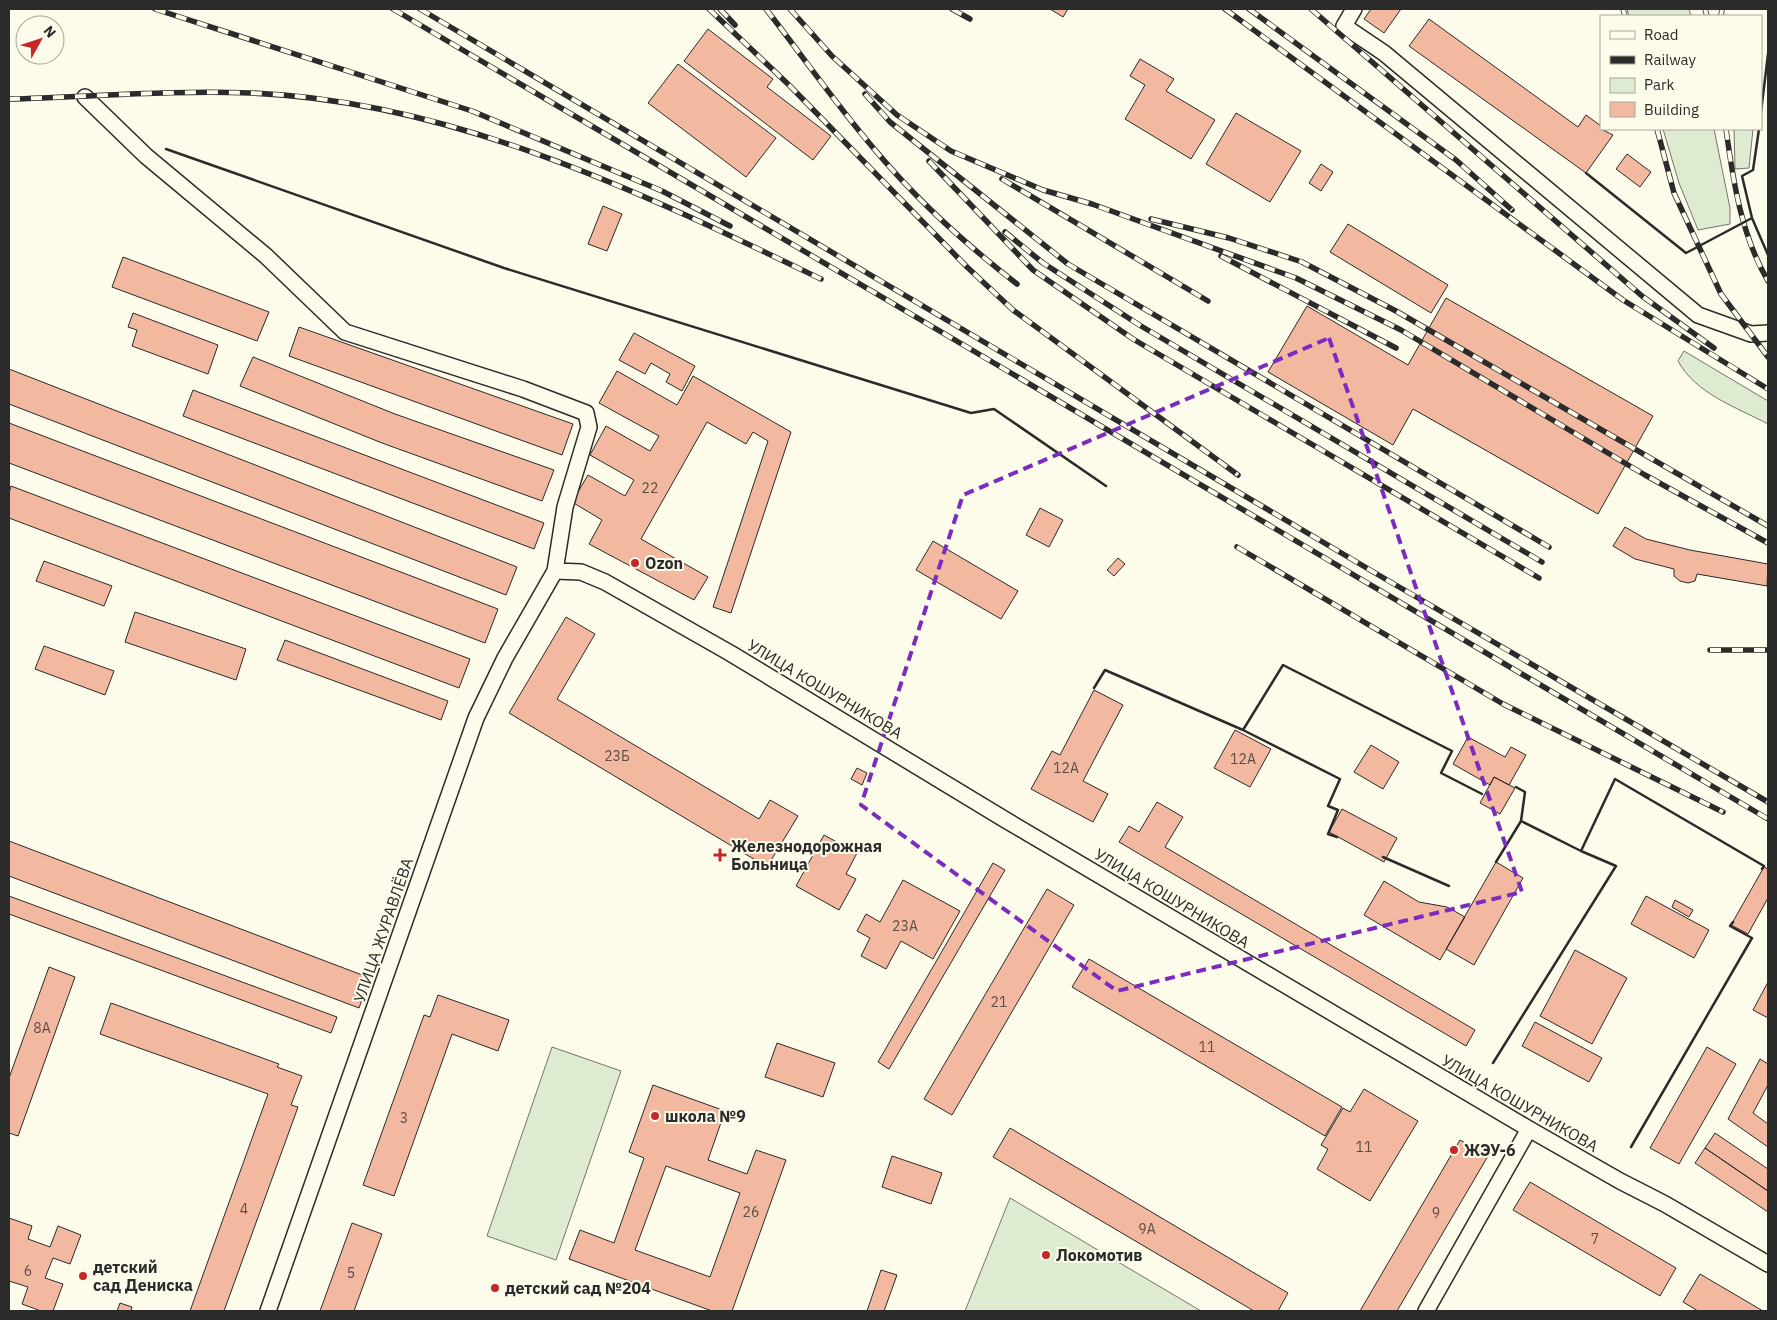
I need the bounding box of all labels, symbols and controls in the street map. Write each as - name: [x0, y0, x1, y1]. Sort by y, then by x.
- north arrow: [15, 15, 65, 65]
- legend: [1600, 15, 1762, 130]
- text: N: [40, 22, 60, 41]
- text: Road: [1644, 25, 1679, 44]
- text: Railway: [1644, 50, 1697, 69]
- text: Park: [1644, 75, 1674, 94]
- text: Building: [1644, 100, 1699, 119]
- house number: 22: [642, 479, 658, 497]
- place label: Ozon: [645, 553, 683, 573]
- marker: Ozon: [629, 557, 641, 569]
- street label: УЛИЦА КОШУРНИКОВА: [744, 635, 906, 743]
- house number: 23Б: [604, 747, 630, 765]
- house number: 12А: [1230, 750, 1256, 768]
- house number: 12А: [1053, 759, 1079, 777]
- place label: Железнодорожная Больница: [731, 836, 882, 874]
- street label: УЛИЦА КОШУРНИКОВА: [1091, 844, 1253, 952]
- marker: Железнодорожная Больница: [713, 848, 727, 862]
- street label: УЛИЦА ЖУРАВЛЁВА: [349, 855, 417, 1005]
- house number: 23А: [892, 917, 918, 935]
- house number: 21: [991, 993, 1007, 1011]
- house number: 8А: [33, 1019, 51, 1037]
- house number: 11: [1199, 1038, 1215, 1056]
- street label: УЛИЦА КОШУРНИКОВА: [1438, 1050, 1602, 1156]
- place label: школа №9: [665, 1106, 746, 1126]
- house number: 3: [400, 1109, 408, 1127]
- marker: школа №9: [649, 1110, 661, 1122]
- house number: 11: [1356, 1138, 1372, 1156]
- place label: ЖЭУ-6: [1464, 1140, 1516, 1160]
- marker: ЖЭУ-6: [1448, 1144, 1460, 1156]
- house number: 4: [240, 1200, 248, 1218]
- house number: 26: [743, 1203, 759, 1221]
- house number: 9: [1432, 1204, 1440, 1222]
- house number: 9А: [1138, 1220, 1156, 1238]
- house number: 7: [1591, 1230, 1599, 1248]
- place label: Локомотив: [1056, 1245, 1143, 1265]
- marker: Локомотив: [1040, 1249, 1052, 1261]
- place label: детский сад Дениска: [93, 1257, 193, 1295]
- house number: 6: [24, 1262, 32, 1280]
- house number: 5: [347, 1264, 355, 1282]
- marker: детский сад Дениска: [77, 1270, 89, 1282]
- place label: детский сад №204: [505, 1278, 651, 1298]
- marker: детский сад №204: [489, 1282, 501, 1294]

